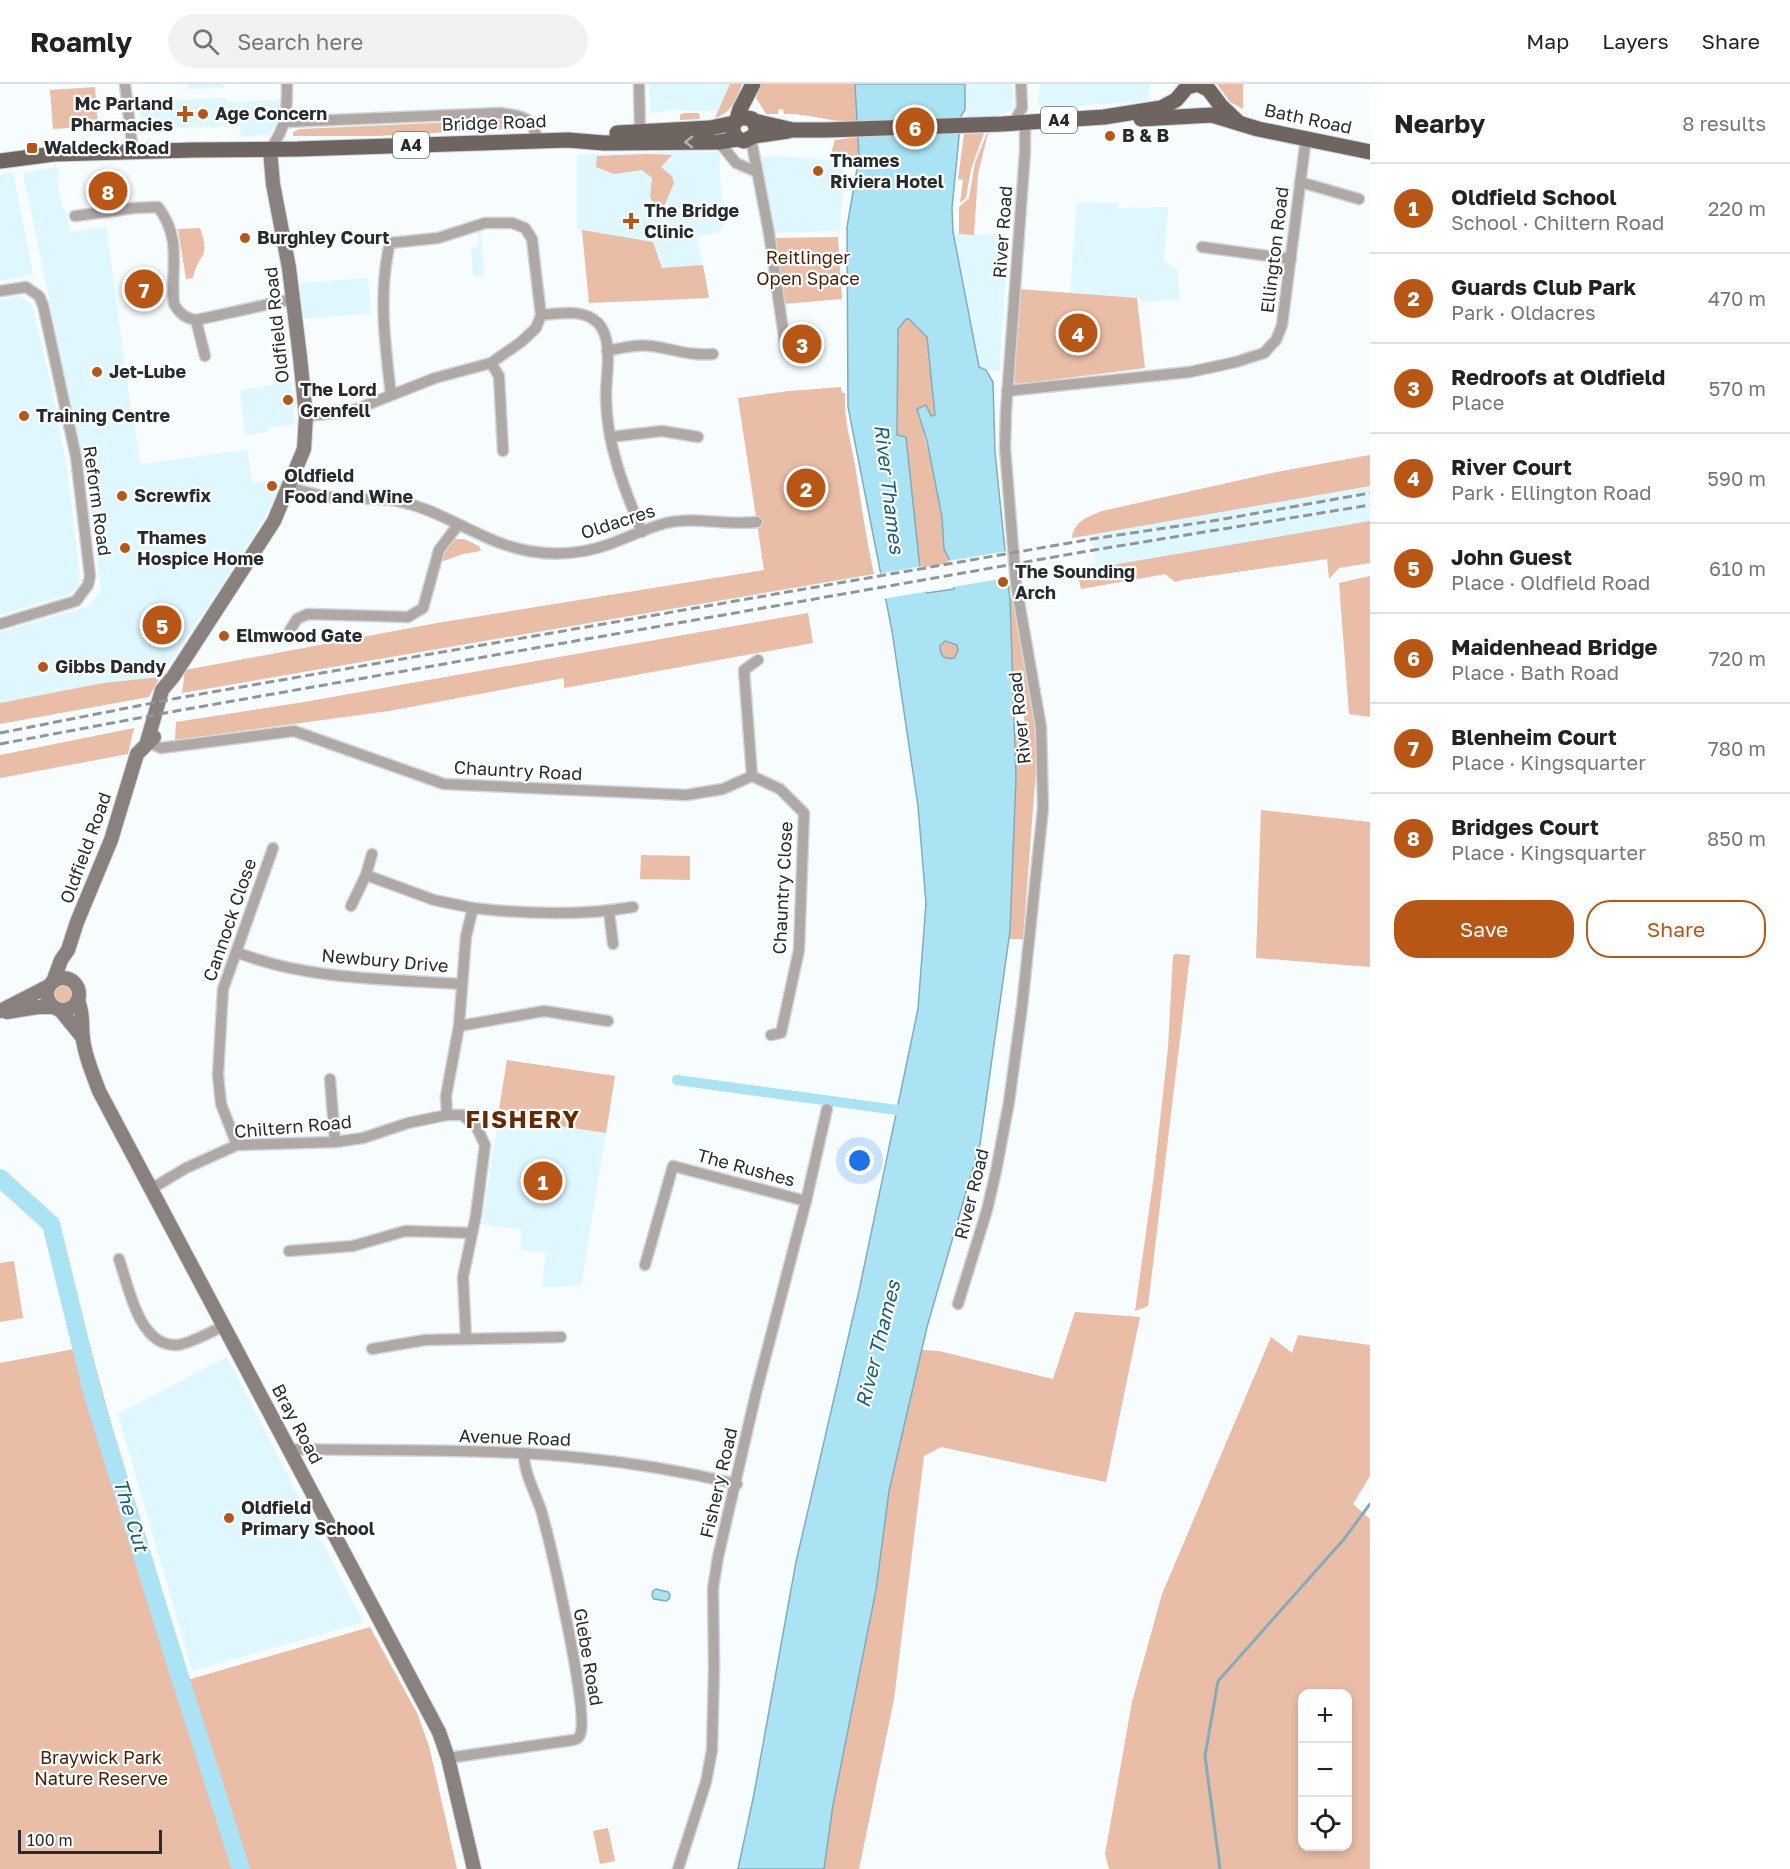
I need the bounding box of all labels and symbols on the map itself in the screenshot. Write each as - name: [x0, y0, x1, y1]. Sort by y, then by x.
- place label: Mc Parland Pharmacies: [70, 92, 173, 135]
- street label: Bath Road: [1262, 98, 1354, 138]
- place label: Age Concern: [215, 102, 327, 124]
- pin: 6: [896, 104, 934, 150]
- marker: Mc Parland Pharmacies: [178, 107, 192, 121]
- marker: Age Concern: [196, 107, 210, 121]
- road number: A4: [1041, 107, 1077, 133]
- street label: Bridge Road: [441, 109, 547, 135]
- place label: B & B: [1122, 124, 1169, 146]
- marker: B & B: [1103, 129, 1117, 143]
- road number: A4: [393, 132, 429, 158]
- place label: Waldeck Road: [44, 136, 169, 158]
- one-way arrow: [684, 136, 693, 148]
- marker: Waldeck Road: [25, 141, 39, 155]
- place label: Thames Riviera Hotel: [830, 149, 944, 192]
- marker: Thames Riviera Hotel: [811, 164, 825, 178]
- pin: 8: [88, 168, 128, 214]
- street label: River Road: [988, 185, 1016, 279]
- street label: Ellington Road: [1255, 185, 1293, 314]
- place label: The Bridge Clinic: [644, 199, 739, 242]
- marker: The Bridge Clinic: [622, 212, 640, 230]
- place label: Burghley Court: [257, 226, 389, 248]
- marker: Burghley Court: [238, 231, 252, 245]
- park label: Reitlinger Open Space: [756, 246, 860, 289]
- pin: 7: [124, 266, 164, 312]
- street label: Oldfield Road: [259, 266, 293, 384]
- pin: 4: [1058, 310, 1098, 356]
- pin: 3: [782, 322, 822, 366]
- place label: Jet-Lube: [109, 360, 186, 382]
- marker: Jet-Lube: [90, 365, 104, 379]
- place label: The Lord Grenfell: [300, 378, 377, 421]
- marker: The Lord Grenfell: [281, 393, 295, 407]
- place label: Training Centre: [36, 404, 171, 426]
- marker: Training Centre: [17, 409, 31, 423]
- water label: River Thames: [870, 423, 910, 556]
- street label: Reform Road: [79, 444, 117, 557]
- place label: Oldfield Food and Wine: [284, 464, 413, 507]
- pin: 2: [786, 466, 826, 510]
- marker: Oldfield Food and Wine: [265, 479, 279, 493]
- place label: Screwfix: [134, 484, 211, 506]
- marker: Screwfix: [115, 489, 129, 503]
- street label: Oldacres: [578, 499, 658, 543]
- place label: Thames Hospice Home: [137, 526, 264, 569]
- marker: Thames Hospice Home: [118, 541, 132, 555]
- place label: The Sounding Arch: [1015, 560, 1135, 603]
- marker: The Sounding Arch: [996, 575, 1010, 589]
- pin: 5: [142, 602, 182, 648]
- place label: Elmwood Gate: [236, 624, 363, 646]
- marker: Elmwood Gate: [217, 629, 231, 643]
- place label: Gibbs Dandy: [55, 655, 166, 677]
- marker: Gibbs Dandy: [36, 660, 50, 674]
- street label: River Road: [1003, 671, 1035, 765]
- street label: Chauntry Road: [453, 756, 583, 784]
- street label: Oldfield Road: [55, 789, 115, 906]
- street label: Chauntry Close: [768, 821, 796, 955]
- street label: Cannock Close: [198, 855, 260, 984]
- street label: Newbury Drive: [321, 944, 449, 977]
- district label: FISHERY: [465, 1104, 581, 1133]
- street label: Chiltern Road: [233, 1110, 353, 1142]
- street label: The Rushes: [695, 1143, 798, 1191]
- your location: [845, 1146, 874, 1175]
- street label: River Road: [949, 1146, 993, 1241]
- pin: 1: [524, 1158, 562, 1204]
- water label: River Thames: [850, 1276, 905, 1410]
- street label: Bray Road: [268, 1380, 328, 1467]
- street label: Avenue Road: [459, 1424, 571, 1450]
- street label: Fishery Road: [695, 1425, 741, 1540]
- water label: The Cut: [110, 1475, 155, 1556]
- place label: Oldfield Primary School: [241, 1496, 375, 1539]
- marker: Oldfield Primary School: [222, 1511, 236, 1525]
- street label: Glebe Road: [570, 1606, 608, 1707]
- park label: Braywick Park Nature Reserve: [34, 1746, 168, 1789]
- scale bar: [18, 1827, 162, 1854]

